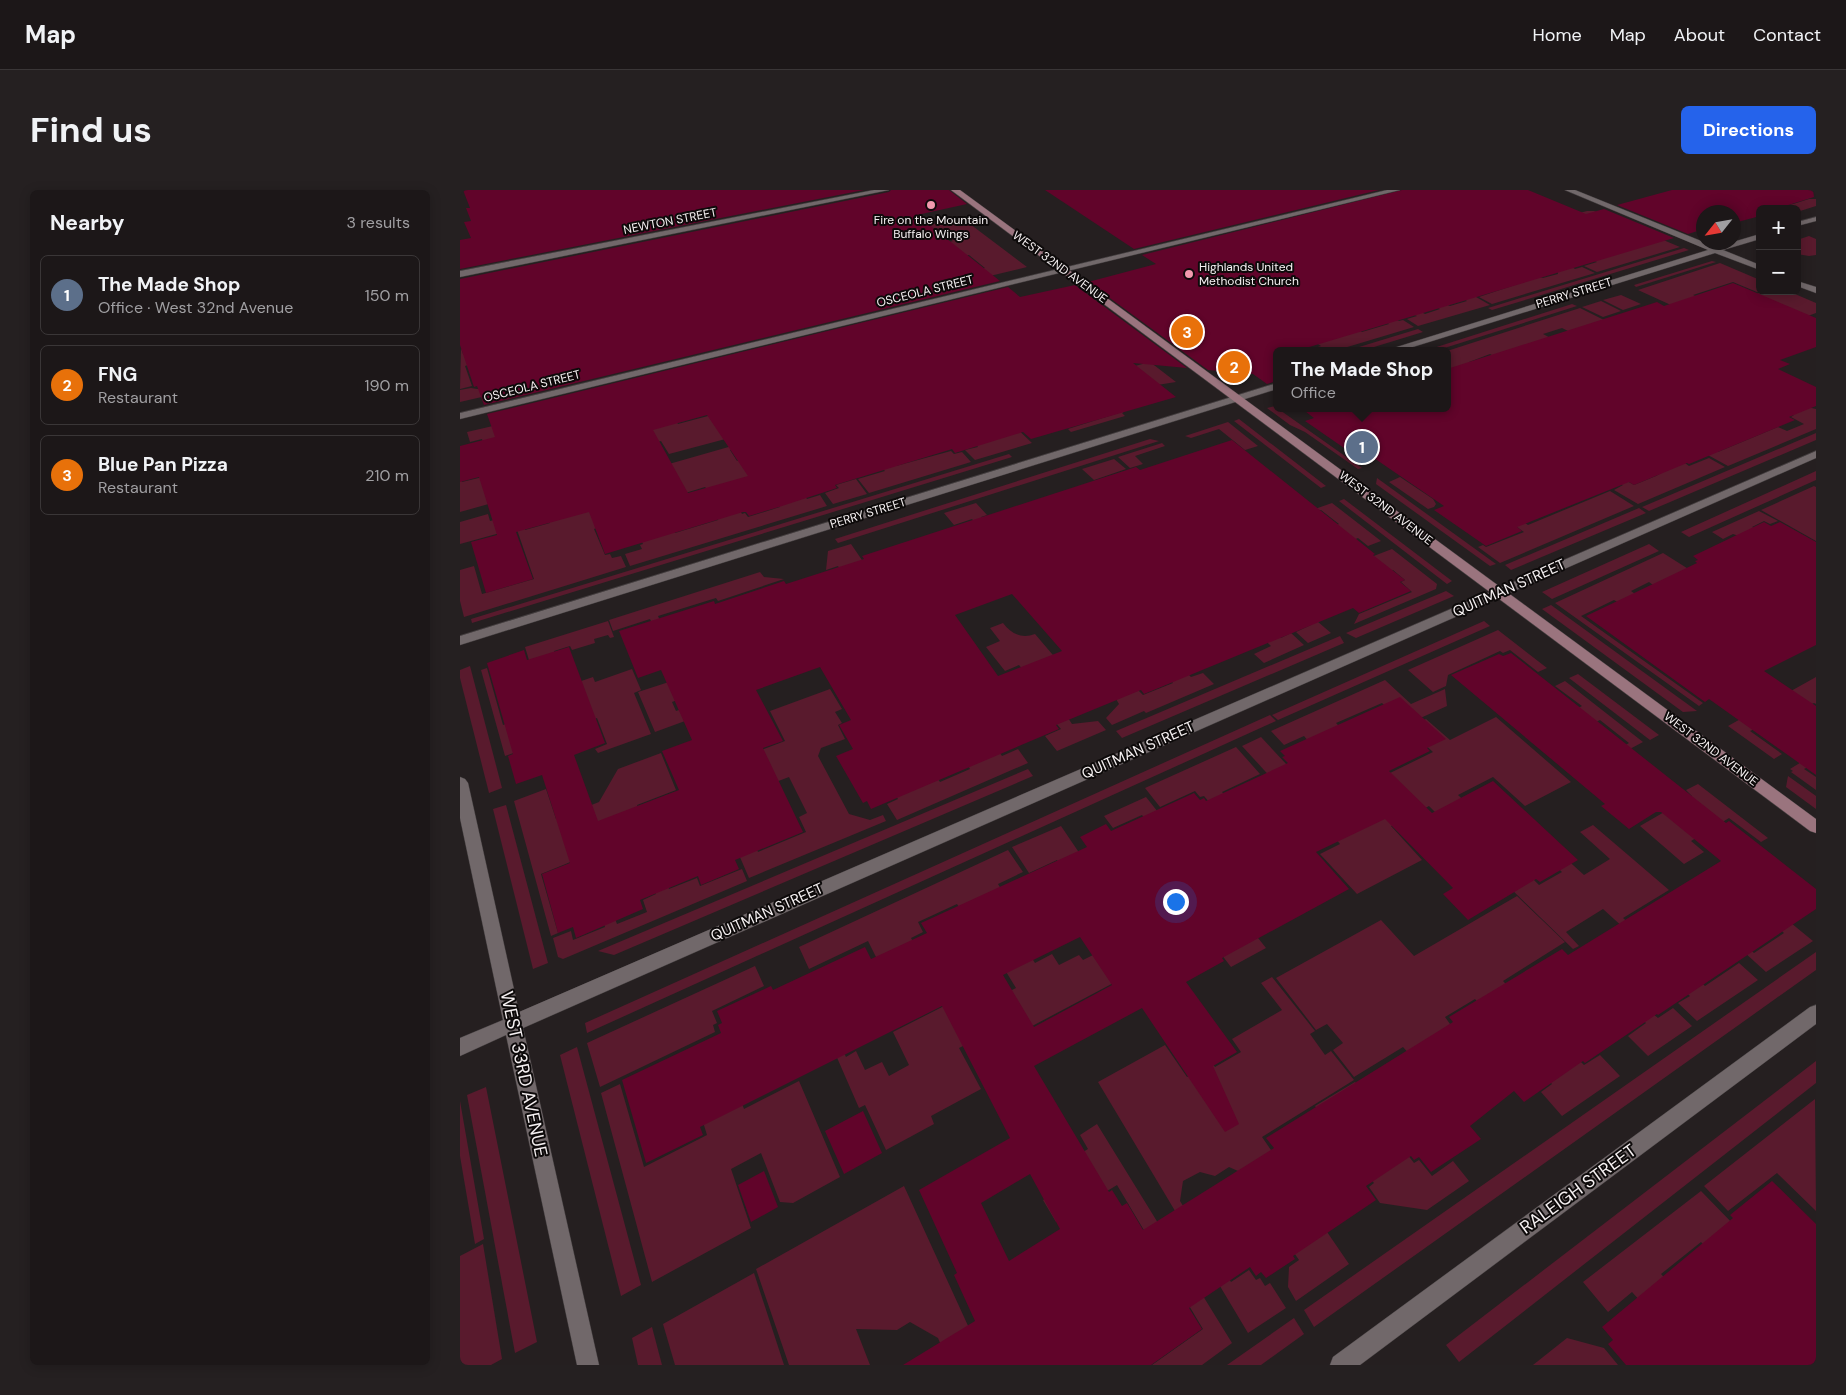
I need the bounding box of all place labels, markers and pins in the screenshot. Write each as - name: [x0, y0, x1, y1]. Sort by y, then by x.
- marker: Fire on the Mountain Buffalo Wings: [925, 199, 937, 211]
- place label: Fire on the Mountain Buffalo Wings: [874, 212, 988, 242]
- place label: Highlands United Methodist Church: [1199, 259, 1299, 289]
- marker: Highlands United Methodist Church: [1183, 268, 1195, 280]
- pin: 3: [1171, 313, 1203, 351]
- pin: 2: [1218, 348, 1250, 386]
- pin: 1: [1346, 428, 1378, 466]

